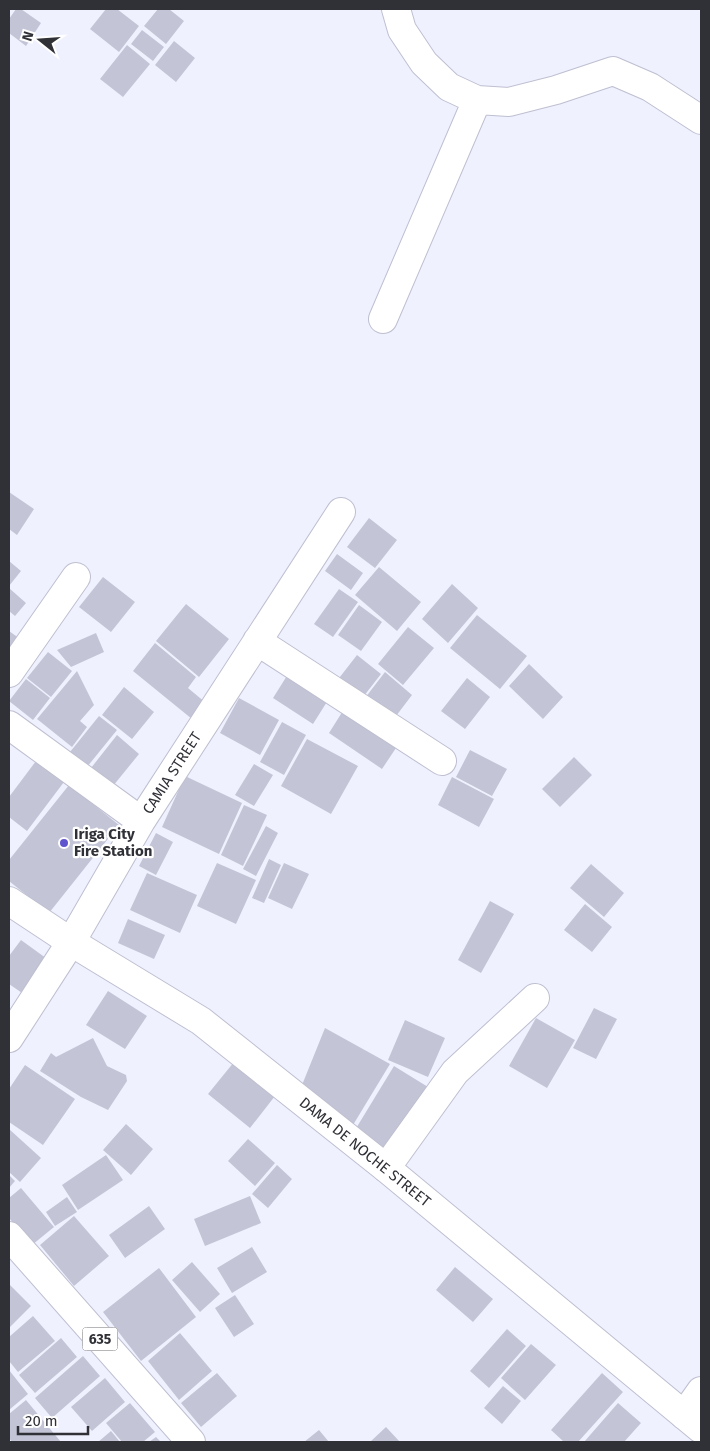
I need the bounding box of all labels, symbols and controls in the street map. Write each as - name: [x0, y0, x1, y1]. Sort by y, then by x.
- north arrow: [15, 15, 65, 65]
- text: N: [19, 29, 38, 43]
- street label: CAMIA STREET: [139, 728, 205, 817]
- place label: Iriga City Fire Station: [74, 825, 152, 860]
- marker: Iriga City Fire Station: [58, 837, 70, 849]
- street label: DAMA DE NOCHE STREET: [296, 1093, 434, 1211]
- road number: 635: [82, 1328, 118, 1350]
- scale bar: [18, 1404, 88, 1436]
- text: 20 m: [25, 1412, 58, 1430]

